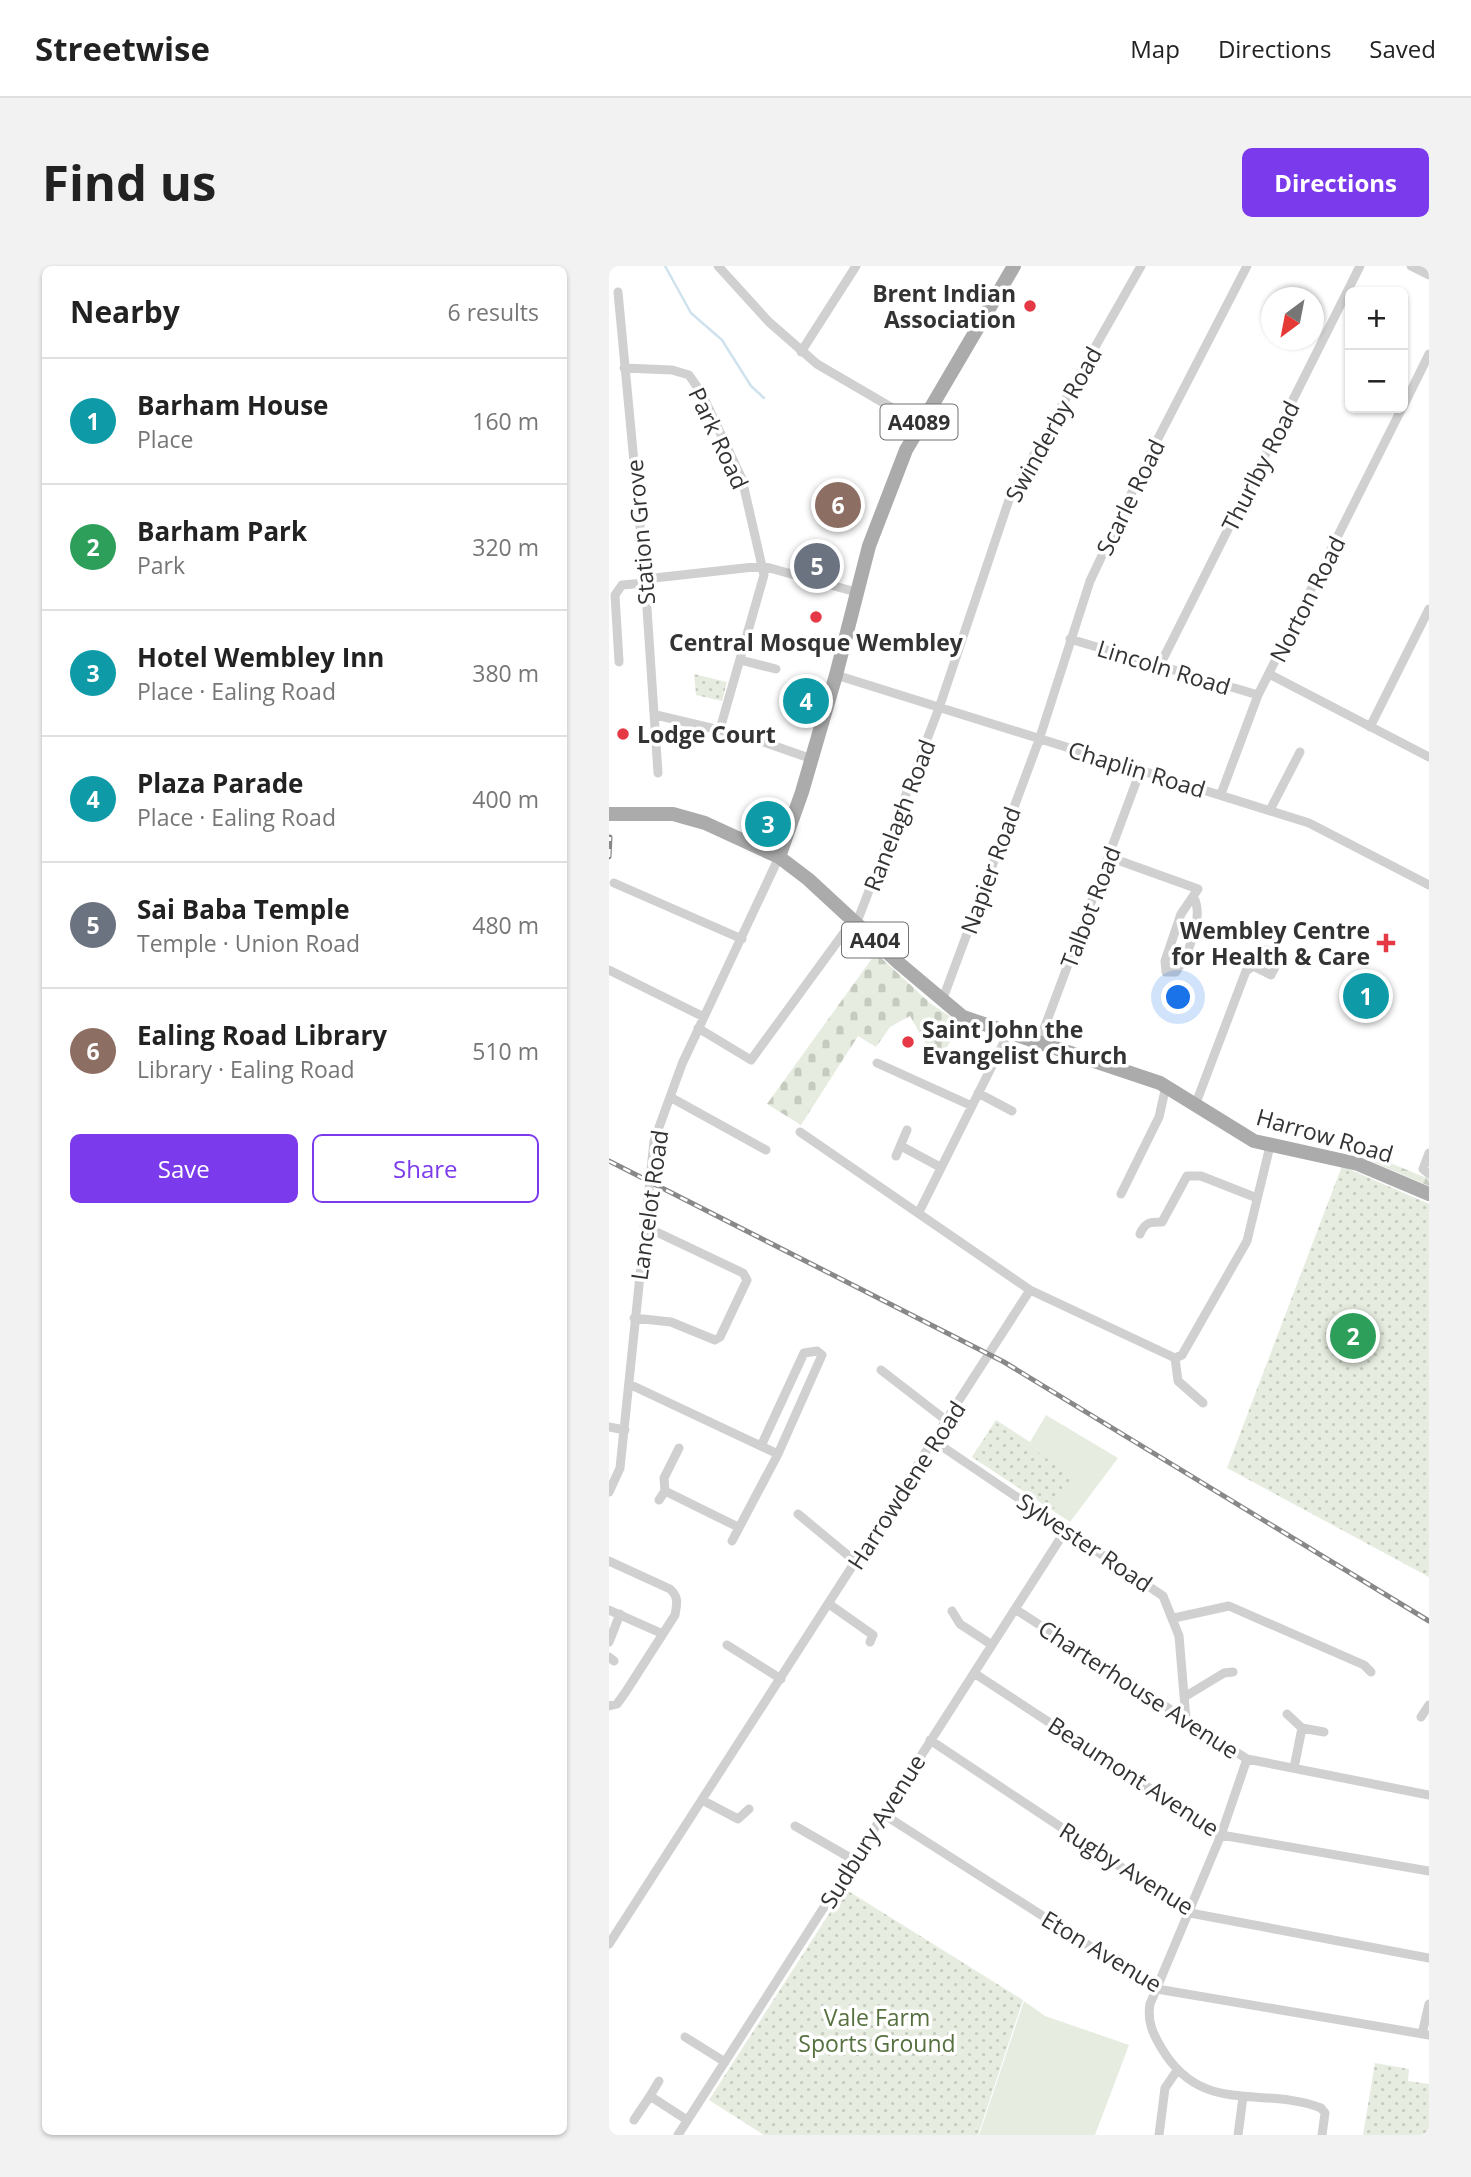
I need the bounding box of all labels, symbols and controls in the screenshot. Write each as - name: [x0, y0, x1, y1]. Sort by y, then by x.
- text: Streetwise: [35, 26, 210, 71]
- text: Map: [1130, 32, 1180, 65]
- text: Directions: [1218, 32, 1331, 65]
- text: Saved: [1369, 32, 1436, 65]
- button: Directions: [1242, 148, 1429, 217]
- text: Find us: [42, 149, 216, 215]
- place label: Brent Indian Association: [872, 277, 1016, 335]
- north arrow: [1261, 287, 1324, 350]
- map controls: [1345, 287, 1408, 413]
- button: +: [1345, 287, 1408, 350]
- text: Nearby: [70, 291, 180, 332]
- text: 6 results: [448, 296, 539, 328]
- marker: Brent Indian Association: [1022, 298, 1038, 314]
- street label: Swinderby Road: [997, 341, 1109, 507]
- button: −: [1345, 350, 1408, 413]
- street label: Park Road: [681, 382, 757, 494]
- text: Barham House: [137, 387, 328, 423]
- street label: Thurlby Road: [1213, 395, 1307, 537]
- road number: A4089: [881, 404, 957, 440]
- text: 1: [86, 405, 100, 437]
- text: 160 m: [472, 405, 539, 437]
- text: Place: [137, 423, 193, 455]
- street label: Scarle Road: [1088, 434, 1172, 560]
- street label: Station Grove: [618, 458, 662, 606]
- pin: 6: [815, 479, 861, 531]
- text: Barham Park: [137, 513, 307, 549]
- street label: Norton Road: [1262, 530, 1352, 668]
- text: 2: [86, 531, 100, 563]
- text: 320 m: [472, 531, 539, 563]
- pin: 5: [794, 540, 840, 592]
- text: Park: [137, 549, 185, 581]
- marker: Central Mosque Wembley: [808, 609, 824, 625]
- place label: Central Mosque Wembley: [669, 626, 964, 658]
- street label: Lincoln Road: [1094, 632, 1234, 702]
- text: Hotel Wembley Inn: [137, 639, 384, 675]
- text: 3: [86, 657, 100, 689]
- text: 380 m: [472, 657, 539, 689]
- text: Place · Ealing Road: [137, 675, 336, 707]
- pin: 4: [783, 675, 829, 727]
- place label: Lodge Court: [637, 718, 776, 750]
- marker: Lodge Court: [615, 726, 631, 742]
- street label: Chaplin Road: [1064, 733, 1210, 805]
- street label: Ranelagh Road: [855, 735, 943, 895]
- text: Plaza Parade: [137, 765, 303, 801]
- text: 4: [86, 783, 100, 815]
- text: 400 m: [472, 783, 539, 815]
- pin: 3: [745, 798, 791, 850]
- text: Place · Ealing Road: [137, 801, 336, 833]
- street label: Napier Road: [952, 802, 1028, 938]
- street label: Talbot Road: [1052, 841, 1128, 973]
- text: Sai Baba Temple: [137, 891, 350, 927]
- text: 5: [86, 909, 100, 941]
- text: 480 m: [472, 909, 539, 941]
- place label: Wembley Centre for Health & Care: [1171, 914, 1370, 972]
- road number: A404: [842, 922, 908, 958]
- text: Temple · Union Road: [137, 927, 360, 959]
- marker: Wembley Centre for Health & Care: [1376, 933, 1396, 953]
- pin: 1: [1343, 970, 1389, 1022]
- your location: [1161, 980, 1195, 1014]
- place label: Saint John the Evangelist Church: [922, 1013, 1127, 1071]
- text: Ealing Road Library: [137, 1017, 387, 1053]
- marker: Saint John the Evangelist Church: [900, 1034, 916, 1050]
- text: 6: [86, 1035, 100, 1067]
- text: 510 m: [472, 1035, 539, 1067]
- text: Library · Ealing Road: [137, 1053, 355, 1085]
- street label: Harrow Road: [1253, 1100, 1397, 1170]
- street label: Lancelot Road: [623, 1128, 675, 1282]
- button: Save: [70, 1134, 298, 1203]
- button: Share: [312, 1134, 539, 1203]
- pin: 2: [1330, 1310, 1376, 1362]
- street label: Harrowdene Road: [839, 1394, 973, 1576]
- street label: Sylvester Road: [1011, 1485, 1159, 1599]
- street label: Charterhouse Avenue: [1032, 1612, 1246, 1766]
- street label: Beaumont Avenue: [1042, 1709, 1226, 1843]
- street label: Sudbury Avenue: [812, 1748, 932, 1914]
- street label: Rugby Avenue: [1054, 1814, 1200, 1922]
- street label: Eton Avenue: [1036, 1903, 1168, 1999]
- park label: Vale Farm Sports Ground: [798, 2001, 956, 2059]

